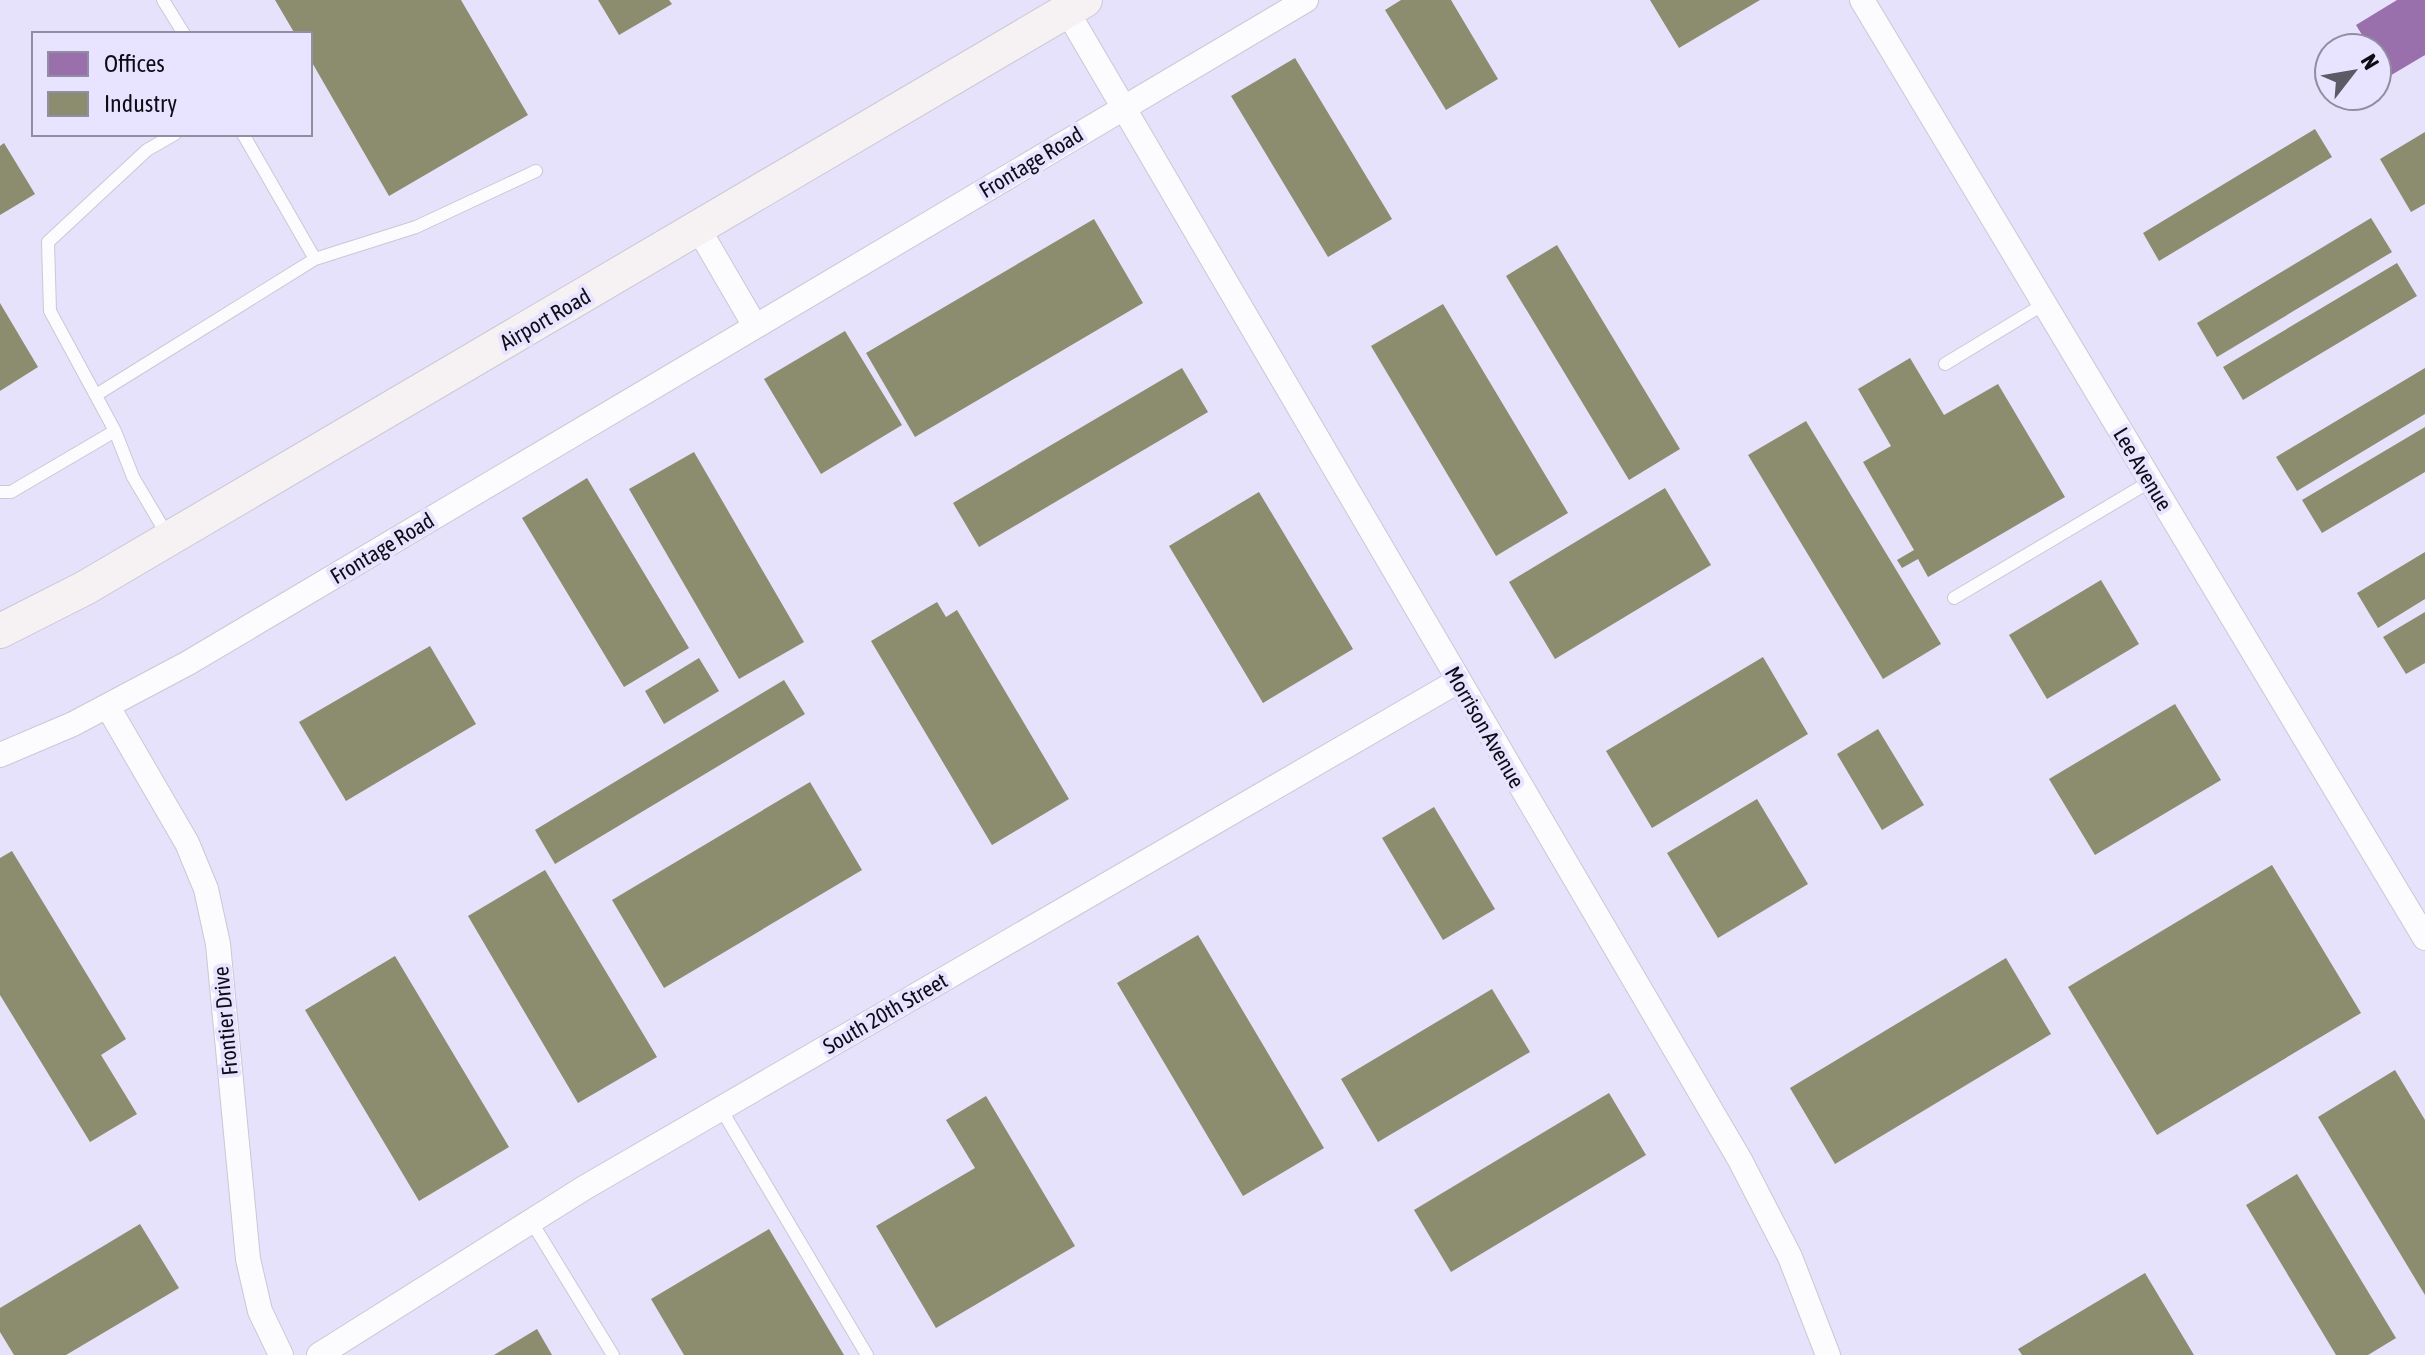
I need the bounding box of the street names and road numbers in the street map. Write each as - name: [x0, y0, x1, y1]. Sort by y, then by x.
- street label: Frontage Road: [974, 121, 1088, 203]
- street label: Airport Road: [495, 283, 595, 355]
- street label: Lee Avenue: [2108, 423, 2178, 515]
- street label: Frontage Road: [325, 507, 439, 589]
- street label: Morrison Avenue: [1440, 662, 1530, 792]
- street label: Frontier Drive: [207, 965, 243, 1077]
- street label: South 20th Street: [818, 967, 952, 1059]

